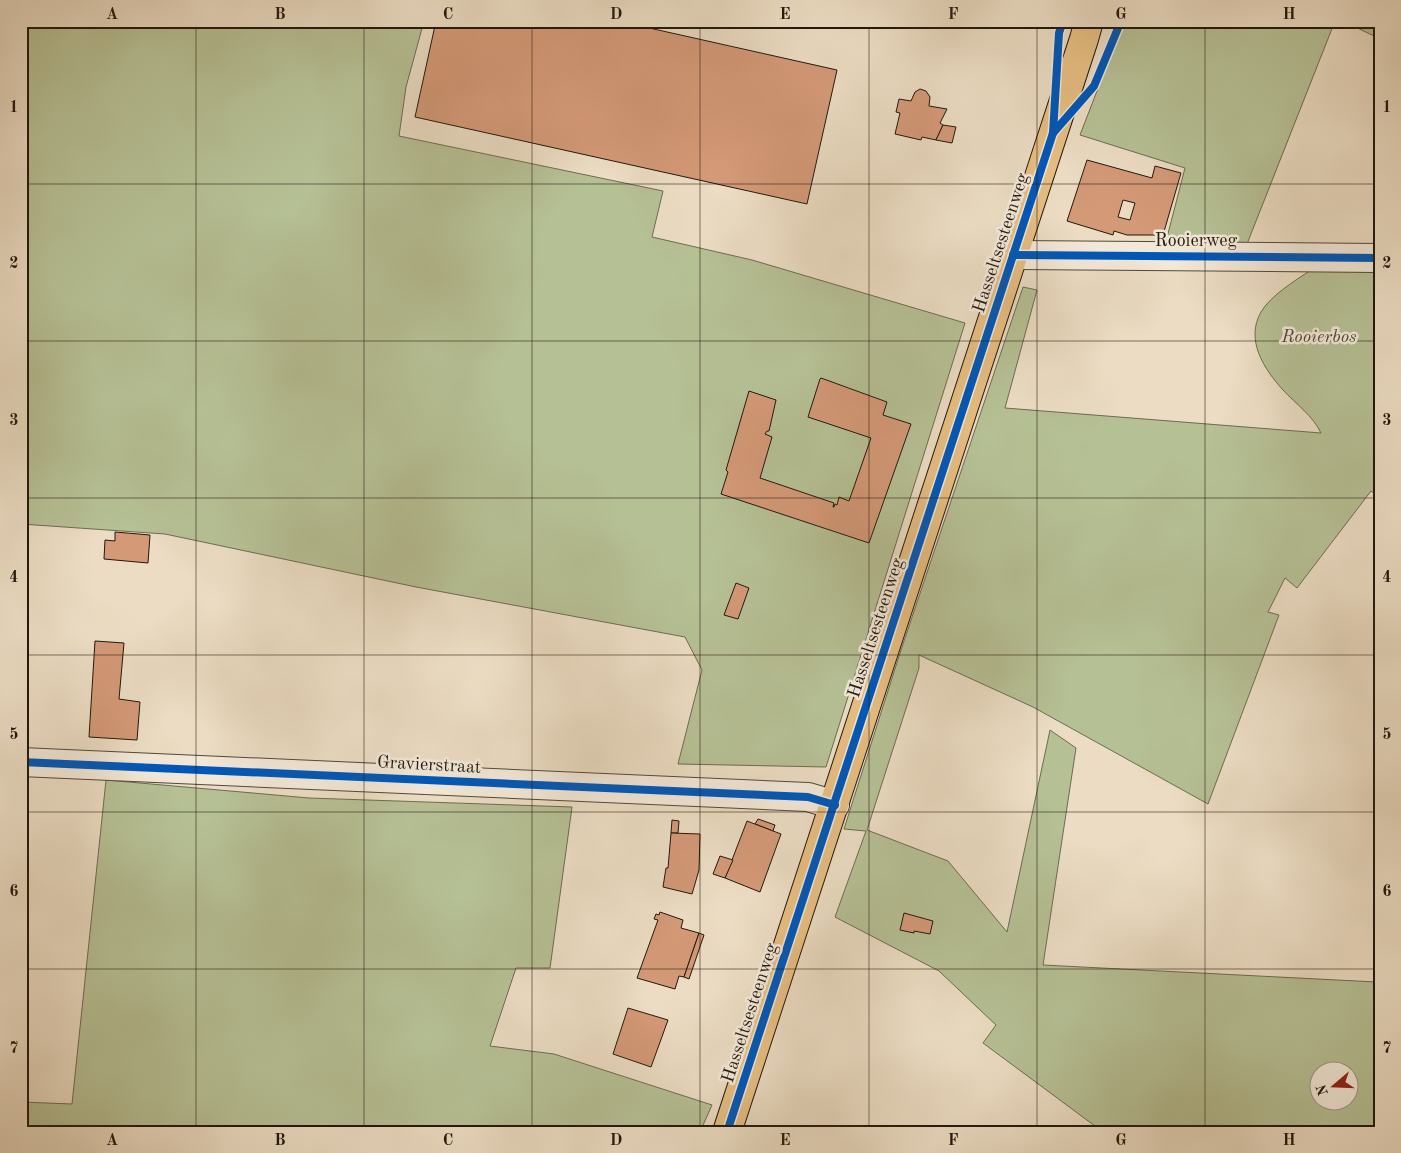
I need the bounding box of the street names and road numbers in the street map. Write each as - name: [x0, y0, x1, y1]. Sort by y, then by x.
- street label: Hasseltsesteenweg: [970, 171, 1032, 315]
- street label: Rooierweg: [1155, 232, 1237, 250]
- street label: Hasseltsesteenweg: [845, 556, 907, 700]
- street label: Gravierstraat: [376, 753, 482, 777]
- street label: Hasseltsesteenweg: [719, 941, 781, 1085]

